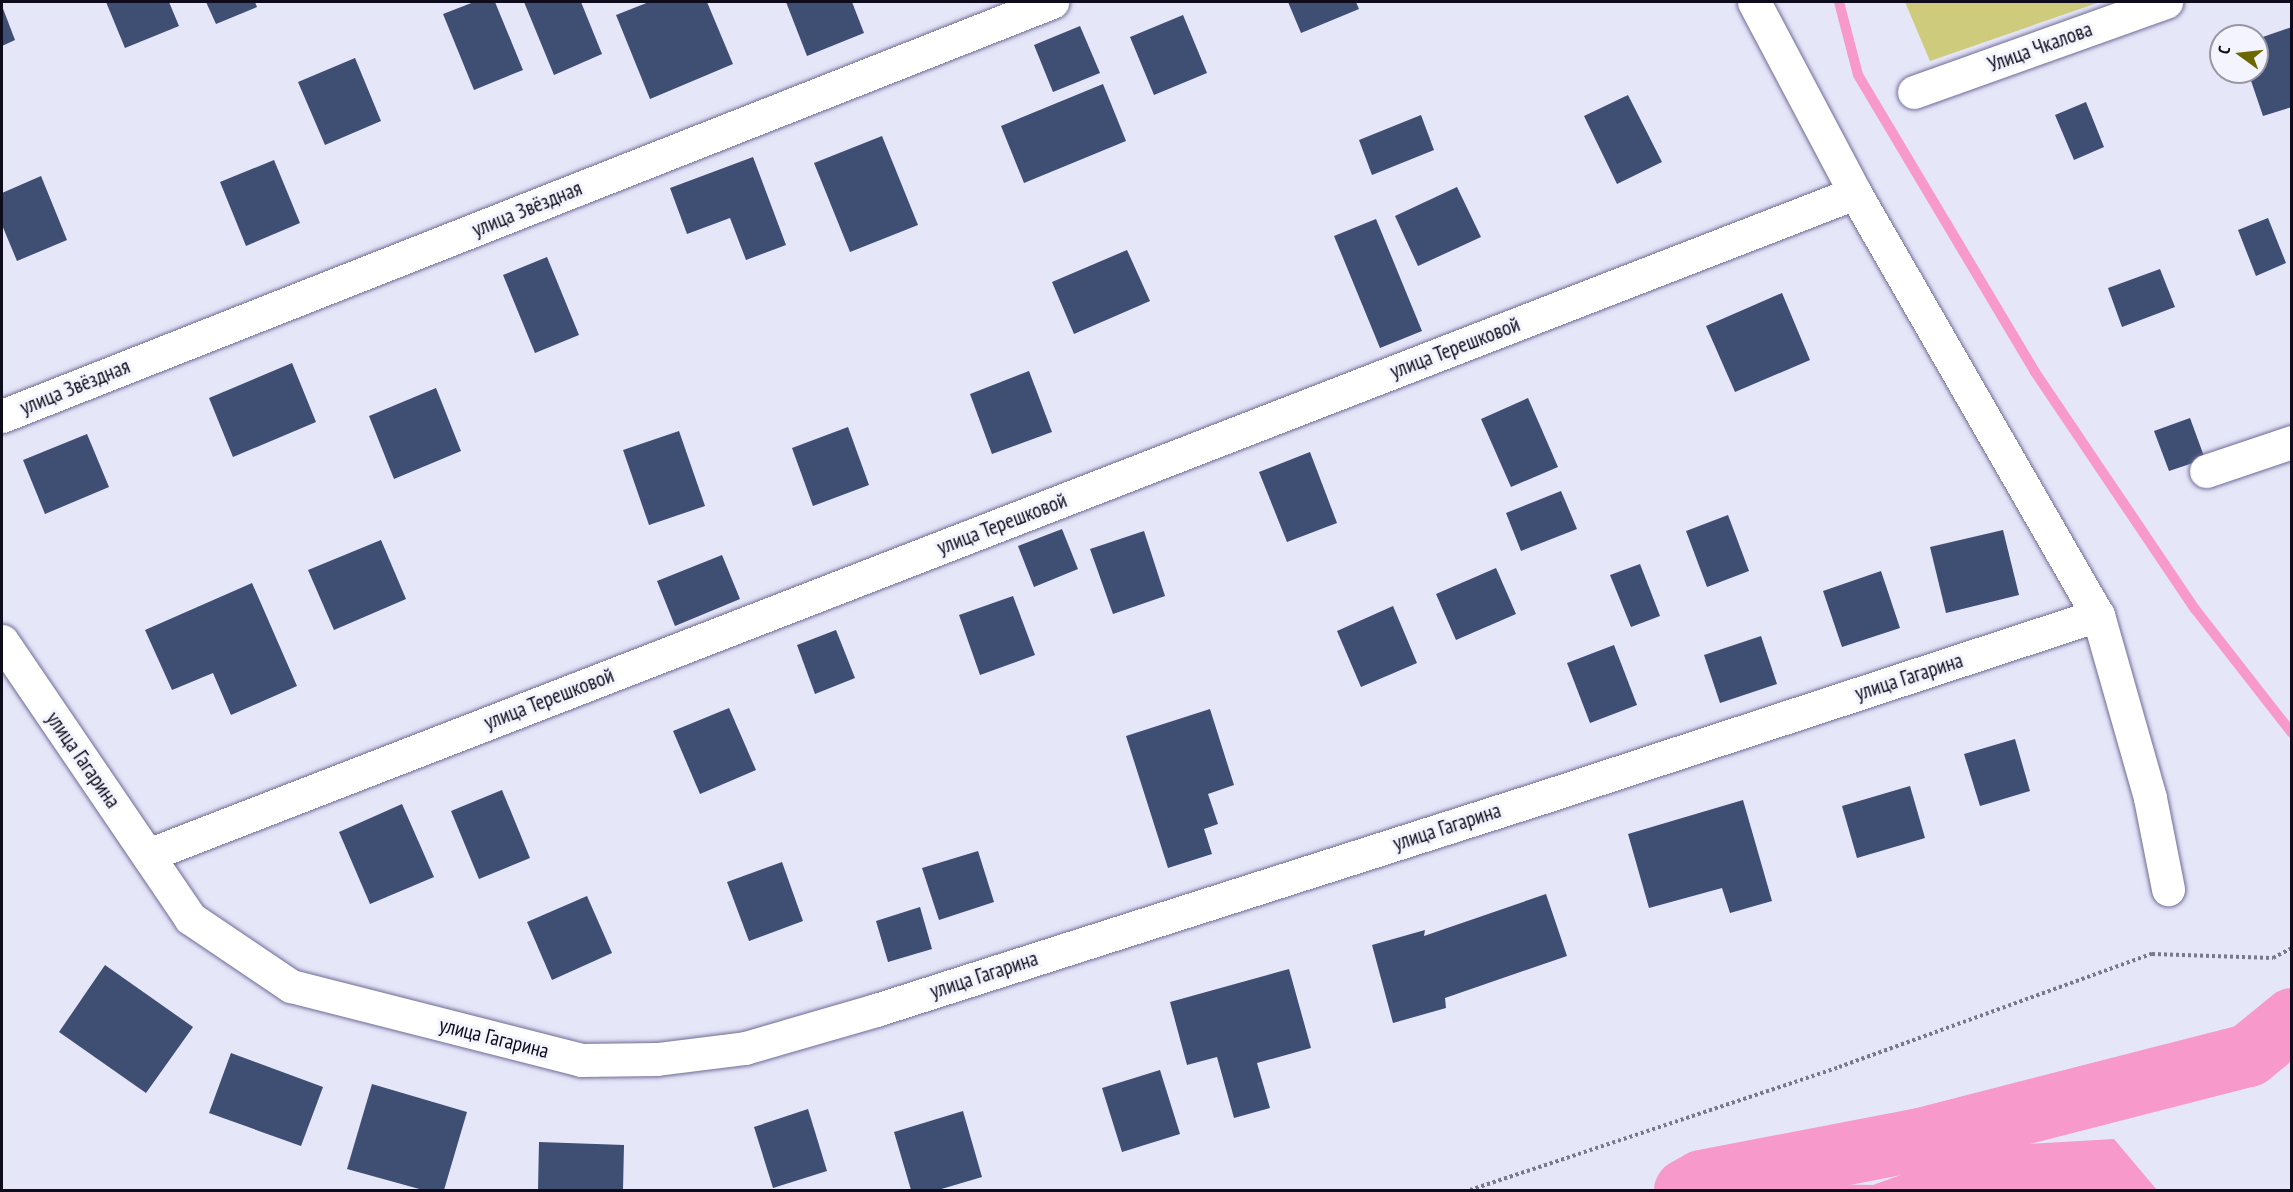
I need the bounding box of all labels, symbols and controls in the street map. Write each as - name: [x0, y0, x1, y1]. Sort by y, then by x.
- street label: Улица Чкалова: [1984, 17, 2096, 77]
- north arrow: [2209, 24, 2269, 84]
- text: С: [2213, 44, 2234, 56]
- street label: улица Звёздная: [469, 176, 585, 242]
- street label: улица Терешковой: [1386, 312, 1524, 384]
- street label: улица Звёздная: [17, 354, 133, 420]
- street label: улица Терешковой: [933, 488, 1071, 560]
- street label: улица Гагарина: [1852, 648, 1966, 706]
- street label: улица Терешковой: [480, 663, 618, 735]
- street label: улица Гагарина: [41, 707, 125, 813]
- street label: улица Гагарина: [1390, 798, 1504, 856]
- street label: улица Гагарина: [927, 946, 1041, 1004]
- street label: улица Гагарина: [437, 1012, 551, 1064]

